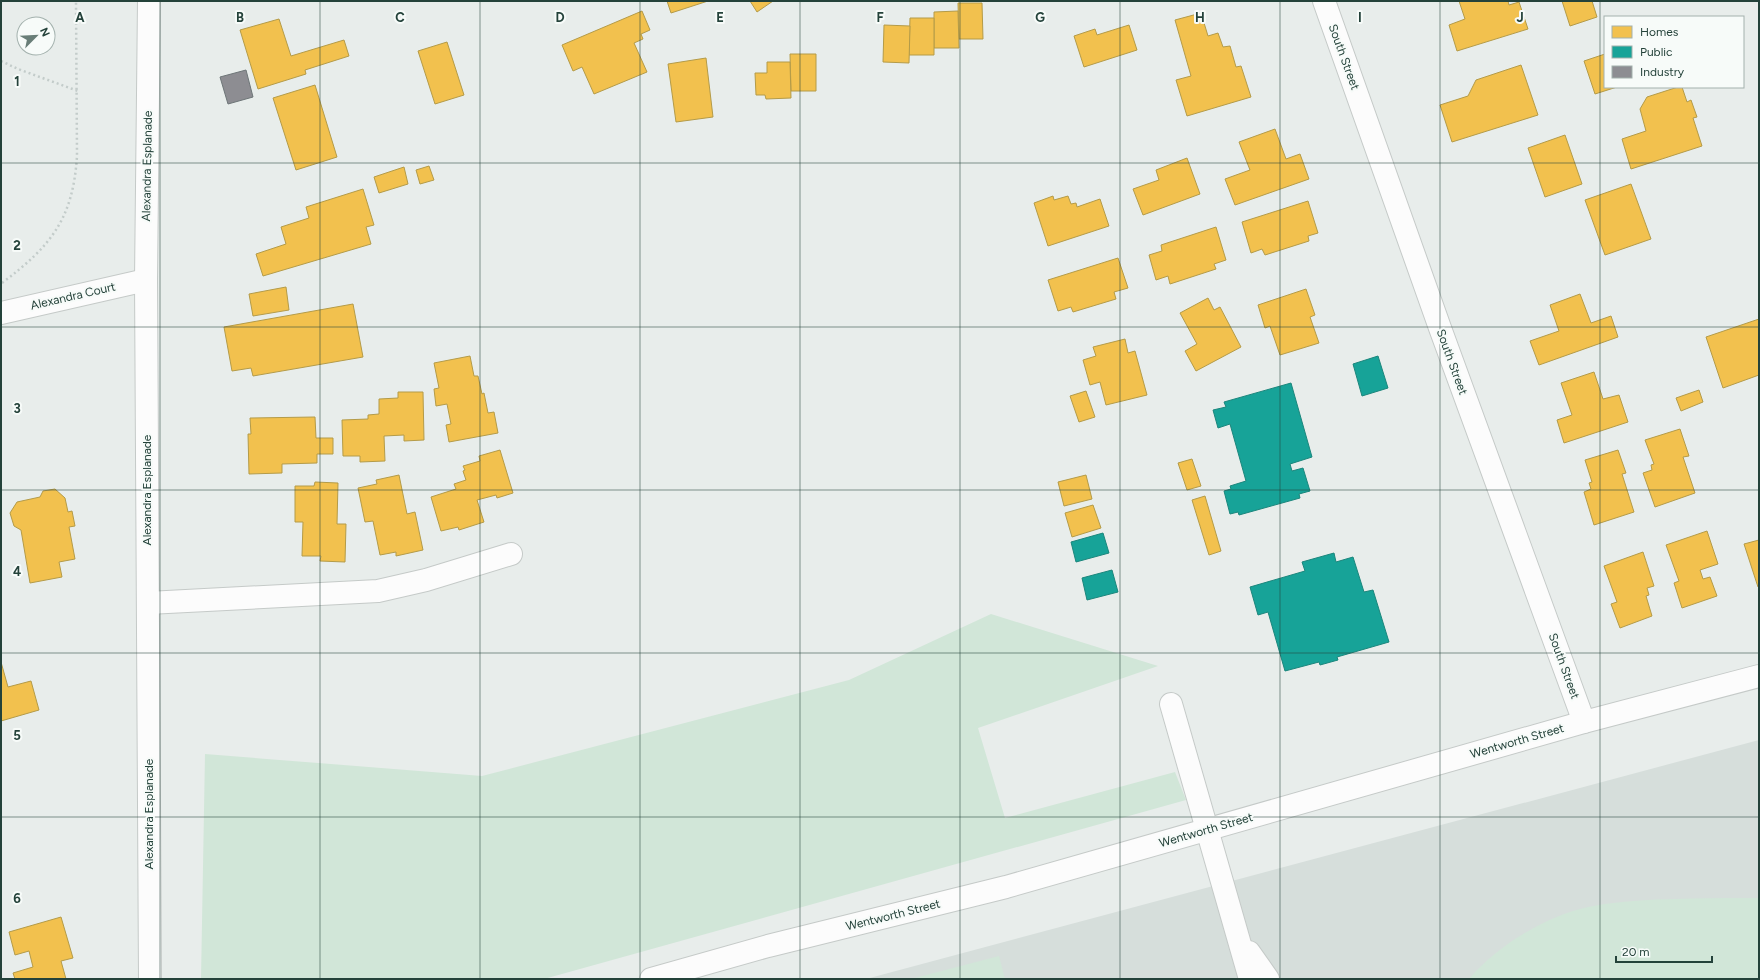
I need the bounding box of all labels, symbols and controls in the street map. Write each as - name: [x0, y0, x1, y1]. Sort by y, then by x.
- text: A: [75, 10, 85, 25]
- text: B: [236, 10, 244, 25]
- text: C: [395, 10, 405, 25]
- text: D: [555, 10, 565, 25]
- text: E: [716, 10, 724, 25]
- text: F: [876, 10, 884, 25]
- text: G: [1035, 10, 1045, 25]
- text: H: [1195, 10, 1205, 25]
- text: I: [1358, 10, 1362, 25]
- text: J: [1516, 10, 1524, 25]
- north arrow: [16, 16, 56, 56]
- legend: [1604, 16, 1744, 88]
- street label: South Street: [1326, 22, 1363, 92]
- text: Homes: [1640, 25, 1679, 39]
- text: N: [37, 26, 52, 39]
- text: Public: [1640, 45, 1673, 59]
- text: Industry: [1640, 65, 1685, 79]
- text: 1: [14, 74, 20, 89]
- street label: Alexandra Esplanade: [139, 110, 155, 222]
- text: 2: [13, 238, 21, 253]
- street label: Alexandra Court: [29, 279, 117, 313]
- street label: South Street: [1434, 327, 1471, 397]
- text: 3: [13, 401, 21, 416]
- street label: Alexandra Esplanade: [140, 434, 154, 545]
- text: 4: [13, 564, 21, 579]
- street label: South Street: [1546, 631, 1583, 701]
- street label: Wentworth Street: [1468, 721, 1566, 761]
- text: 5: [13, 728, 21, 743]
- street label: Alexandra Esplanade: [142, 758, 156, 869]
- street label: Wentworth Street: [1157, 810, 1255, 850]
- text: 6: [13, 891, 21, 906]
- street label: Wentworth Street: [844, 896, 942, 934]
- scale bar: [1616, 938, 1712, 964]
- text: 20 m: [1622, 945, 1650, 959]

